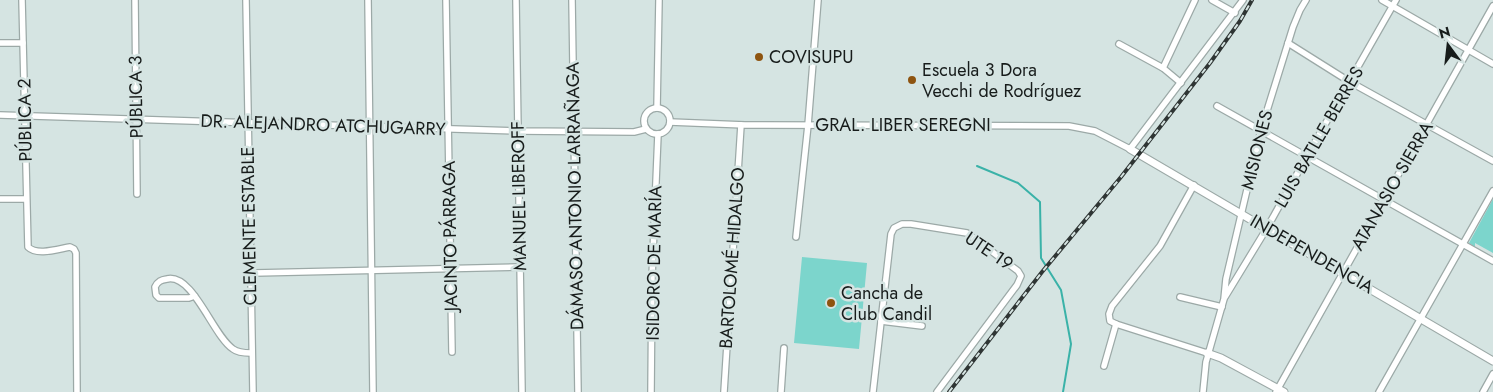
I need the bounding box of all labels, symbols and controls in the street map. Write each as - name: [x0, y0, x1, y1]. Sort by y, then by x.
- north arrow: [1423, 20, 1473, 70]
- text: N: [1437, 21, 1453, 44]
- place label: COVISUPU: [769, 44, 854, 70]
- marker: COVISUPU: [753, 51, 765, 63]
- street label: PÚBLICA 3: [122, 55, 150, 139]
- place label: Escuela 3 Dora Vecchi de Rodríguez: [922, 57, 1082, 104]
- street label: LUIS BATLLE BERRES: [1268, 61, 1370, 212]
- street label: DÁMASO ANTONIO LARRAÑAGA: [560, 62, 590, 330]
- marker: Escuela 3 Dora Vecchi de Rodríguez: [906, 74, 918, 86]
- street label: PÚBLICA 2: [11, 78, 39, 162]
- street label: MISIONES: [1235, 107, 1279, 193]
- street label: DR. ALEJANDRO ATCHUGARRY: [200, 108, 447, 142]
- street label: GRAL. LIBER SEREGNI: [815, 112, 991, 138]
- street label: ATANASIO SIERRA: [1344, 117, 1440, 255]
- street label: MANUEL LIBEROFF: [505, 121, 533, 271]
- street label: CLEMENTE ESTABLE: [235, 146, 263, 306]
- street label: JACINTO PÁRRAGA: [436, 160, 464, 314]
- street label: BARTOLOMÉ HIDALGO: [713, 166, 751, 350]
- street label: ISIDORO DE MARÍA: [640, 185, 668, 341]
- street label: INDEPENDENCIA: [1245, 208, 1379, 300]
- street label: UTE 19: [960, 225, 1018, 277]
- place label: Cancha de Club Candil: [841, 280, 932, 327]
- marker: Cancha de Club Candil: [825, 297, 837, 309]

